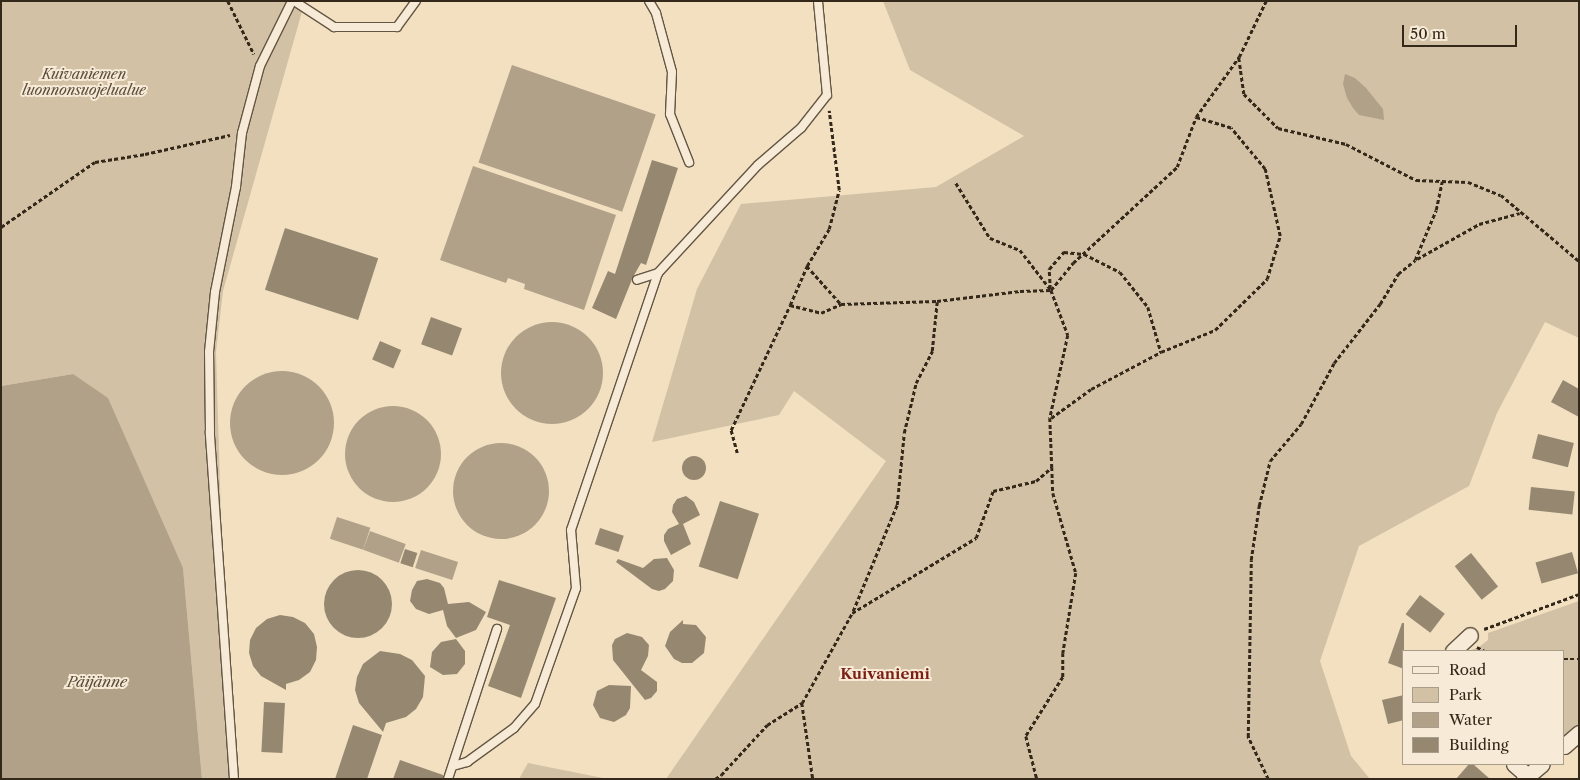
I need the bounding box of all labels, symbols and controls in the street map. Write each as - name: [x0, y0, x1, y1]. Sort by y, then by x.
- scale bar: [1405, 15, 1520, 47]
- text: 50 m: [1410, 24, 1446, 43]
- park label: Kuivaniemen luonnonsuojelualue: [22, 66, 146, 98]
- legend: [1402, 650, 1565, 765]
- text: Road: [1449, 660, 1486, 679]
- district label: Kuivaniemi: [840, 665, 930, 683]
- water label: Päijänne: [67, 673, 127, 691]
- text: Park: [1449, 685, 1482, 704]
- text: Water: [1449, 710, 1492, 729]
- text: Building: [1449, 735, 1509, 754]

